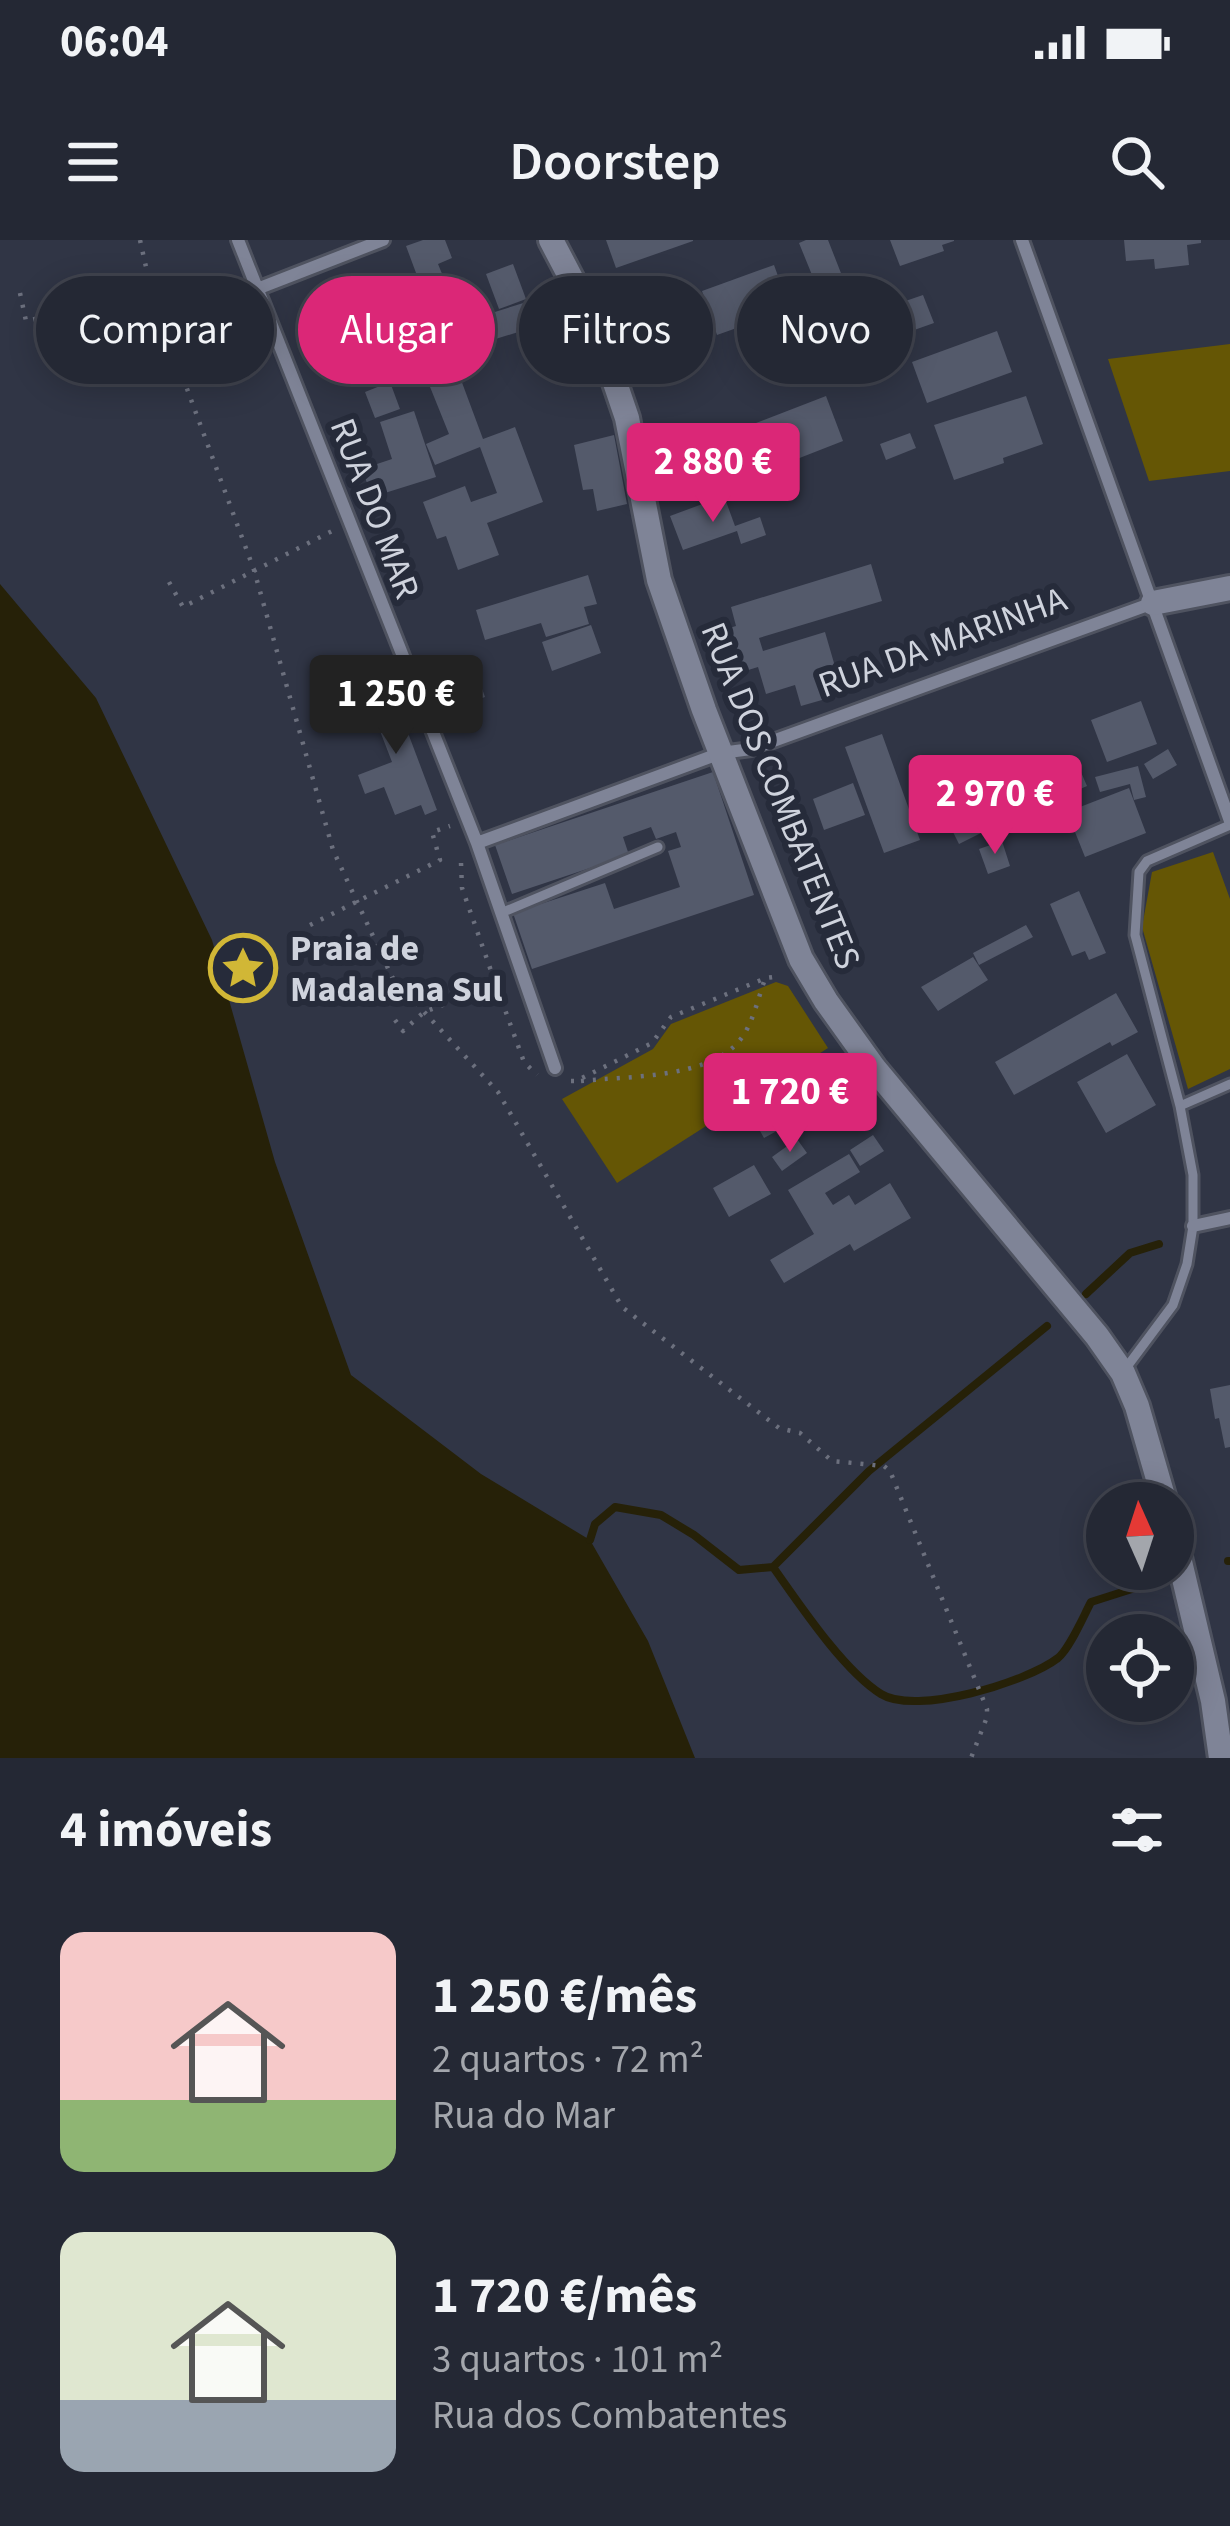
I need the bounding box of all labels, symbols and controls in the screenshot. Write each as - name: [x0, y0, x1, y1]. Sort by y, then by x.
- text: 06:04: [60, 10, 169, 74]
- text: Doorstep: [509, 124, 721, 201]
- icon: menu: [60, 129, 126, 195]
- icon: search: [1104, 129, 1170, 195]
- chip: Comprar: [36, 276, 274, 384]
- chip: Alugar: [298, 276, 495, 384]
- chip: Filtros: [519, 276, 713, 384]
- chip: Novo: [737, 276, 913, 384]
- street label: RUA DO MAR: [317, 411, 432, 606]
- pin: 2 880 €: [602, 423, 824, 525]
- text: 2 880 €: [654, 434, 772, 490]
- street label: RUA DA MARINHA: [811, 574, 1074, 711]
- street label: RUA DOS COMBATENTES: [688, 615, 874, 977]
- pin: 1 250 €: [285, 655, 507, 757]
- text: 1 250 €: [337, 666, 455, 722]
- pin: 2 970 €: [884, 755, 1106, 857]
- text: 2 970 €: [936, 766, 1054, 822]
- place label: Praia de Madalena Sul: [290, 923, 502, 1015]
- place icon: Praia de Madalena Sul: [208, 933, 278, 1003]
- pin: 1 720 €: [679, 1053, 901, 1155]
- text: 1 720 €: [731, 1064, 849, 1120]
- north arrow: [1086, 1482, 1194, 1590]
- map controls: [1086, 1482, 1194, 1722]
- button: locate: [1086, 1614, 1194, 1722]
- text: 4 imóveis: [60, 1794, 272, 1866]
- icon: filters: [1104, 1797, 1170, 1863]
- text: 1 250 €/mês: [432, 1960, 697, 2032]
- icon: home: [156, 1980, 300, 2124]
- text: 2 quartos · 72 m²: [432, 2032, 704, 2088]
- text: Rua do Mar: [432, 2088, 615, 2144]
- text: 1 720 €/mês: [432, 2260, 697, 2332]
- icon: home: [156, 2280, 300, 2424]
- text: 3 quartos · 101 m²: [432, 2332, 723, 2388]
- text: Rua dos Combatentes: [432, 2388, 787, 2444]

